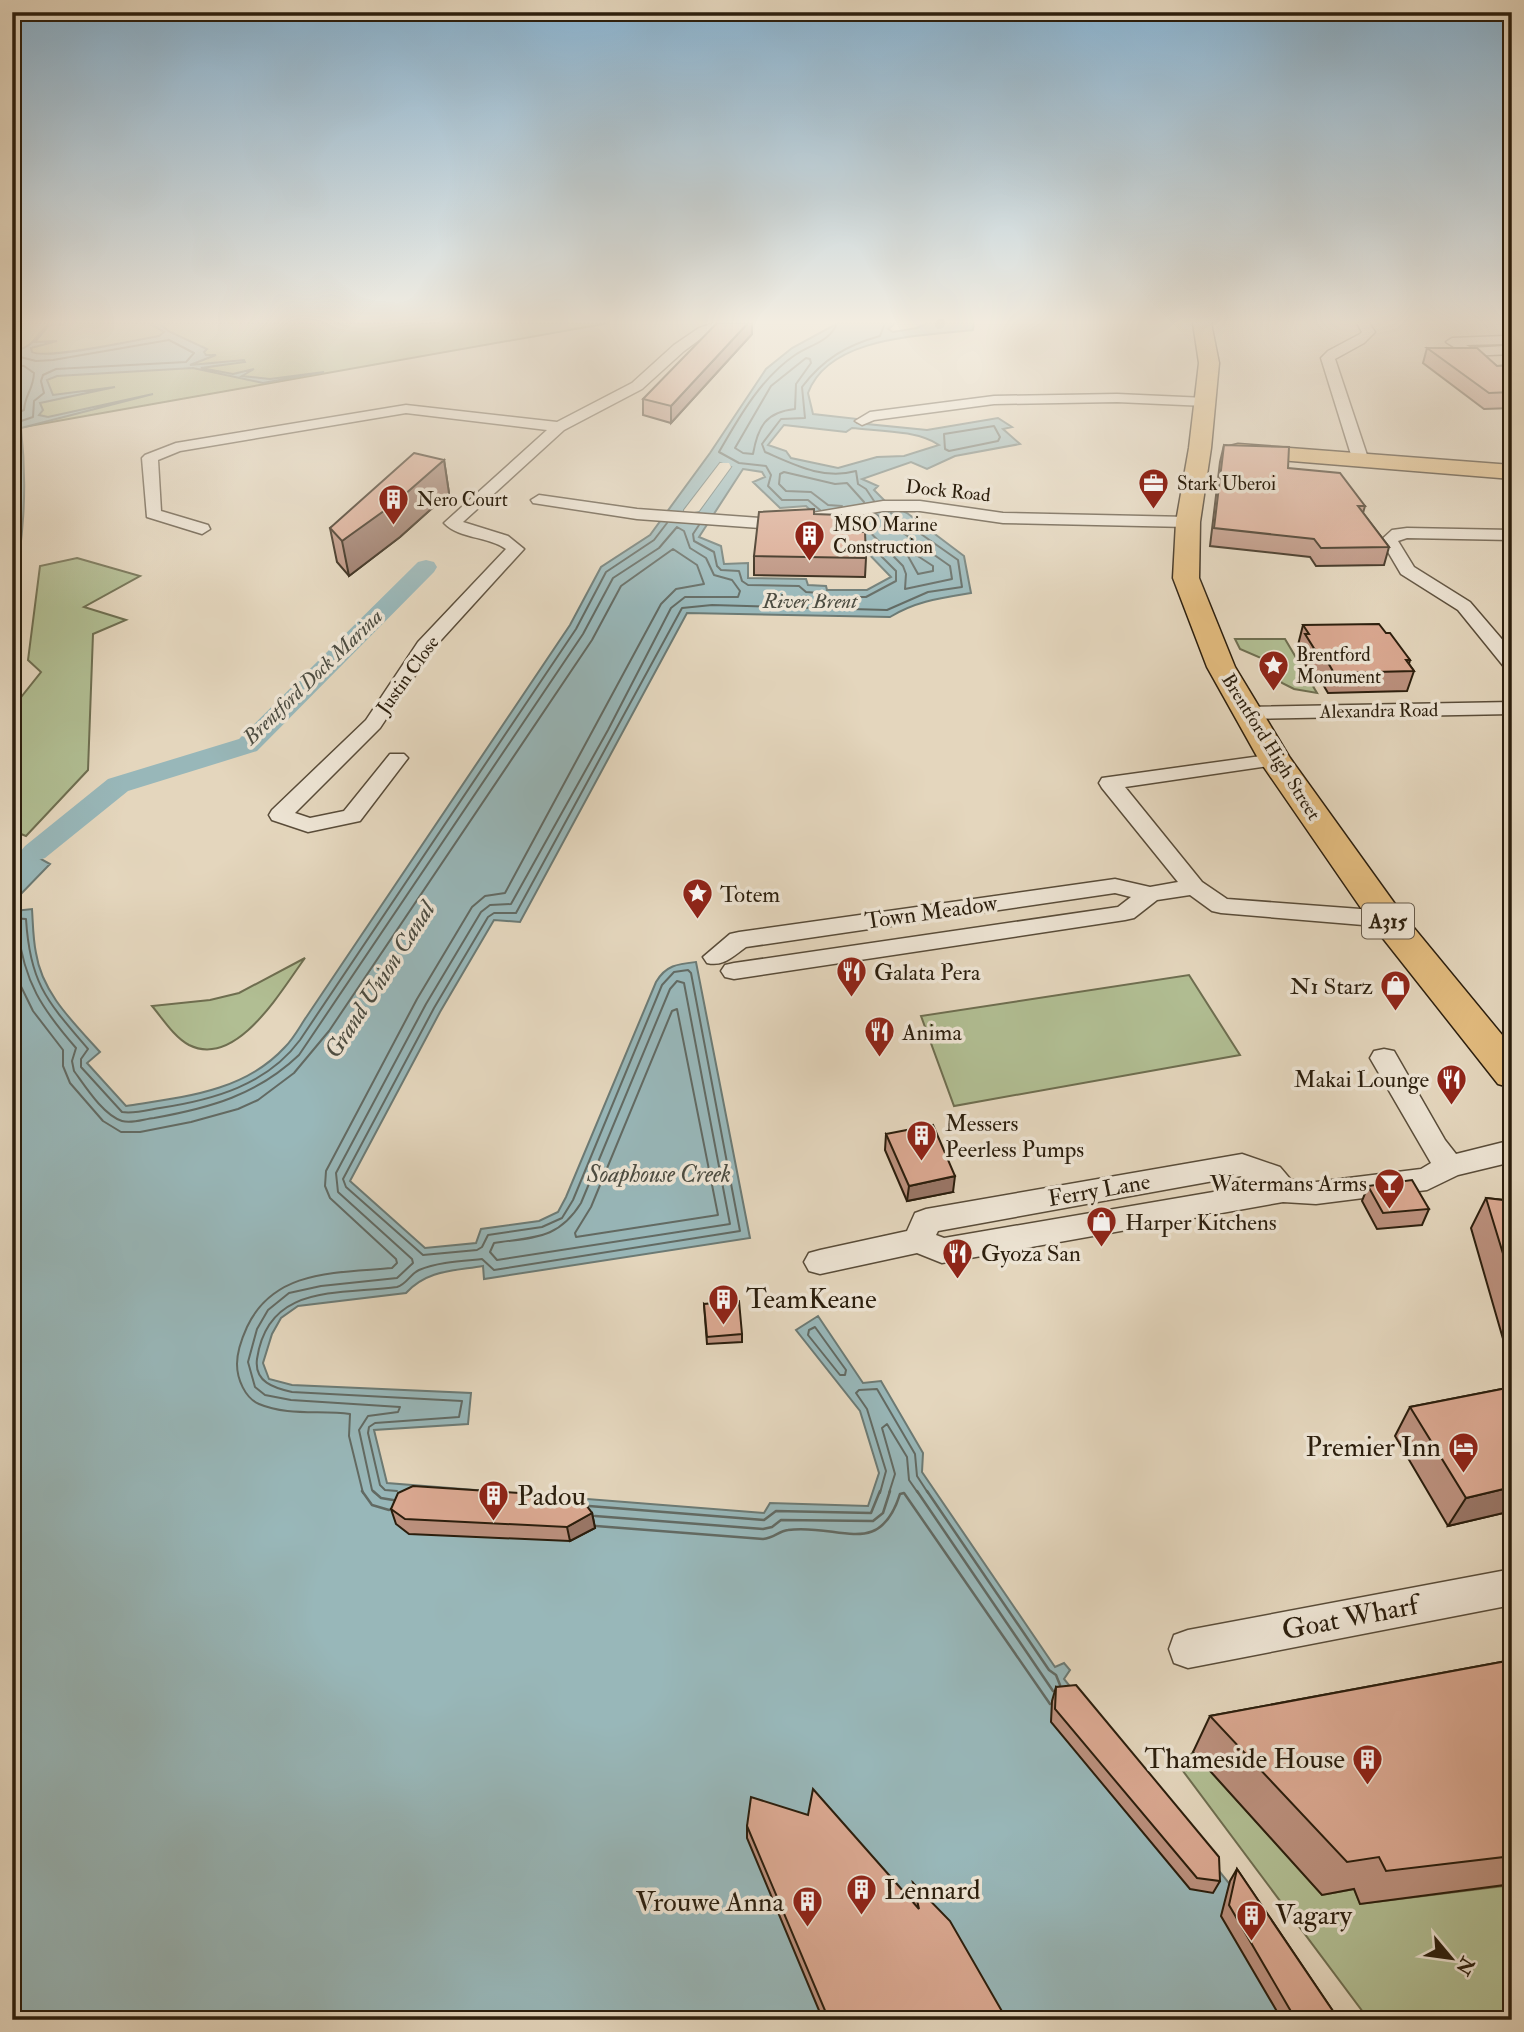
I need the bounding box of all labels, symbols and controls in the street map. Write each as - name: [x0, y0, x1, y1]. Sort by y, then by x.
- office icon: Stark Uberoi: [1137, 467, 1171, 511]
- place label: Stark Uberoi: [1177, 472, 1276, 496]
- street label: Dock Road: [904, 475, 992, 507]
- building icon: Nero Court: [377, 483, 411, 527]
- place label: Nero Court: [417, 488, 508, 512]
- place label: MSO Marine Construction: [833, 513, 937, 559]
- building icon: MSO Marine Construction: [793, 519, 827, 563]
- water label: River Brent: [762, 588, 858, 615]
- water label: Brentford Dock Marina: [237, 603, 389, 751]
- street label: Justin Close: [371, 631, 444, 720]
- place label: Brentford Monument: [1296, 643, 1381, 689]
- place icon: Brentford Monument: [1256, 649, 1290, 693]
- street label: Brentford High Street: [1216, 669, 1326, 825]
- street label: Alexandra Road: [1318, 698, 1439, 724]
- place icon: Totem: [680, 877, 714, 921]
- place label: Totem: [720, 880, 780, 909]
- street label: Town Meadow: [863, 888, 1000, 936]
- water label: Grand Union Canal: [318, 894, 443, 1064]
- road number: A315: [1362, 904, 1414, 939]
- restaurant icon: Galata Pera: [834, 955, 868, 999]
- place label: Galata Pera: [874, 958, 981, 987]
- shop icon: N1 Starz: [1379, 969, 1413, 1013]
- place label: N1 Starz: [1290, 972, 1373, 1001]
- restaurant icon: Anima: [862, 1015, 896, 1059]
- place label: Anima: [901, 1018, 962, 1047]
- restaurant icon: Makai Lounge: [1435, 1062, 1469, 1106]
- place label: Makai Lounge: [1294, 1065, 1429, 1094]
- place label: Messers Peerless Pumps: [945, 1109, 1084, 1165]
- building icon: Messers Peerless Pumps: [905, 1119, 939, 1163]
- water label: Soaphouse Creek: [586, 1159, 731, 1190]
- bar icon: Watermans Arms: [1373, 1166, 1407, 1210]
- street label: Ferry Lane: [1046, 1167, 1153, 1213]
- place label: Watermans Arms: [1209, 1169, 1367, 1198]
- shop icon: Harper Kitchens: [1085, 1205, 1119, 1249]
- place label: Harper Kitchens: [1125, 1208, 1277, 1238]
- restaurant icon: Gyoza San: [941, 1236, 975, 1280]
- place label: Gyoza San: [981, 1239, 1081, 1268]
- building icon: TeamKeane: [706, 1282, 740, 1326]
- place label: TeamKeane: [746, 1282, 877, 1317]
- place label: Premier Inn: [1306, 1430, 1441, 1465]
- hotel icon: Premier Inn: [1447, 1430, 1481, 1474]
- building icon: Padou: [477, 1479, 511, 1523]
- place label: Padou: [517, 1479, 586, 1514]
- street label: Goat Wharf: [1279, 1587, 1425, 1648]
- place label: Thameside House: [1145, 1742, 1345, 1777]
- building icon: Thameside House: [1351, 1742, 1385, 1786]
- building icon: Lennard: [844, 1873, 878, 1917]
- place label: Lennard: [884, 1873, 981, 1908]
- place label: Vrouwe Anna: [635, 1885, 784, 1920]
- building icon: Vrouwe Anna: [790, 1885, 824, 1929]
- building icon: Vagary: [1235, 1898, 1269, 1942]
- place label: Vagary: [1275, 1898, 1353, 1933]
- north arrow: [1416, 1924, 1486, 1994]
- text: N: [1450, 1952, 1480, 1980]

